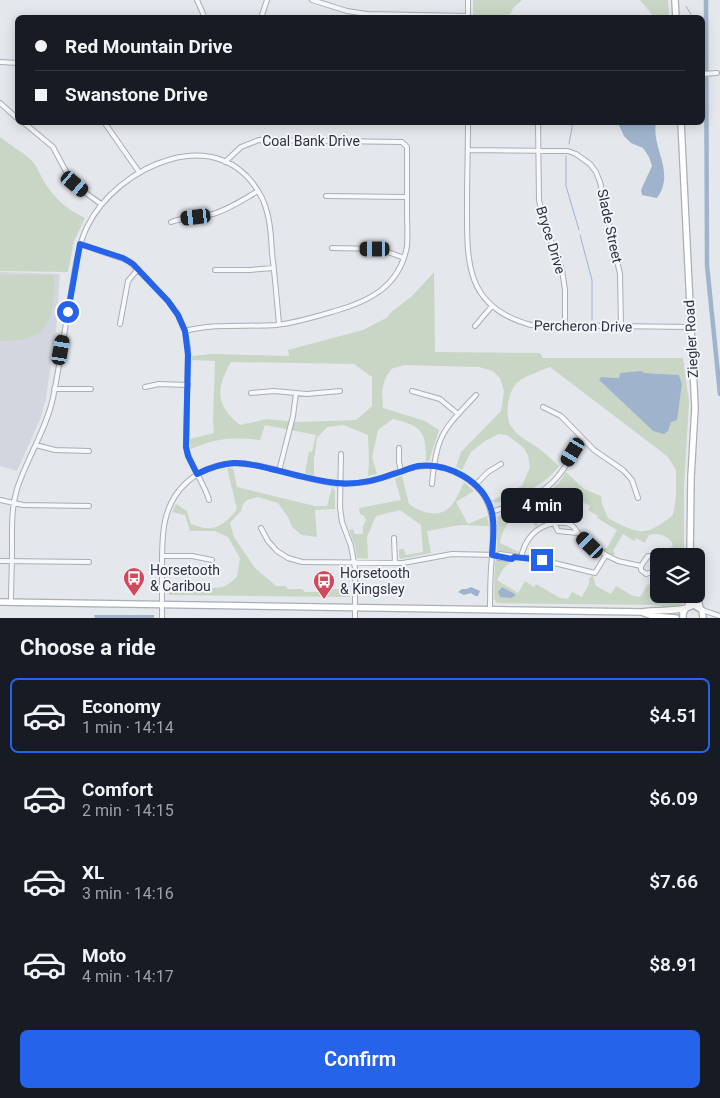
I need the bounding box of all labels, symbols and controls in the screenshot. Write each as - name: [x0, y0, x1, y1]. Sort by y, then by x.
- text: Red Mountain Drive: [65, 35, 233, 58]
- text: Swanstone Drive: [65, 83, 208, 106]
- street label: Coal Bank Drive: [262, 133, 360, 149]
- car: [58, 169, 91, 199]
- street label: Slade Street: [594, 188, 626, 265]
- street label: Bryce Drive: [533, 204, 569, 276]
- car: [180, 208, 211, 226]
- car: [360, 242, 390, 257]
- street label: Ziegler Road: [681, 300, 701, 378]
- route start: [57, 301, 79, 323]
- street label: Percheron Drive: [534, 317, 632, 335]
- car: [51, 334, 70, 366]
- car: [558, 435, 587, 469]
- callout: 4 min: [501, 488, 583, 522]
- text: 4 min: [522, 496, 562, 515]
- car: [573, 529, 606, 561]
- map controls: [650, 548, 705, 603]
- button: layers: [650, 548, 705, 603]
- route end: [531, 549, 553, 571]
- place label: Horsetooth & Caribou: [150, 562, 220, 594]
- place label: Horsetooth & Kingsley: [340, 565, 410, 597]
- bus stop icon: Horsetooth & Caribou: [122, 566, 146, 597]
- bus stop icon: Horsetooth & Kingsley: [312, 569, 336, 600]
- text: Choose a ride: [20, 635, 156, 660]
- icon: car: [22, 693, 67, 738]
- text: Economy: [82, 695, 161, 718]
- text: $4.51: [649, 704, 698, 727]
- text: 1 min · 14:14: [82, 718, 174, 737]
- icon: car: [22, 776, 67, 821]
- text: Comfort: [82, 778, 153, 801]
- text: $6.09: [649, 787, 698, 810]
- text: 2 min · 14:15: [82, 801, 174, 820]
- icon: car: [22, 859, 67, 904]
- text: XL: [82, 861, 104, 884]
- text: $7.66: [649, 870, 698, 893]
- text: 3 min · 14:16: [82, 884, 174, 903]
- icon: car: [22, 942, 67, 987]
- text: Moto: [82, 944, 126, 967]
- text: $8.91: [649, 953, 698, 976]
- text: 4 min · 14:17: [82, 967, 174, 986]
- button: Confirm: [20, 1030, 700, 1088]

